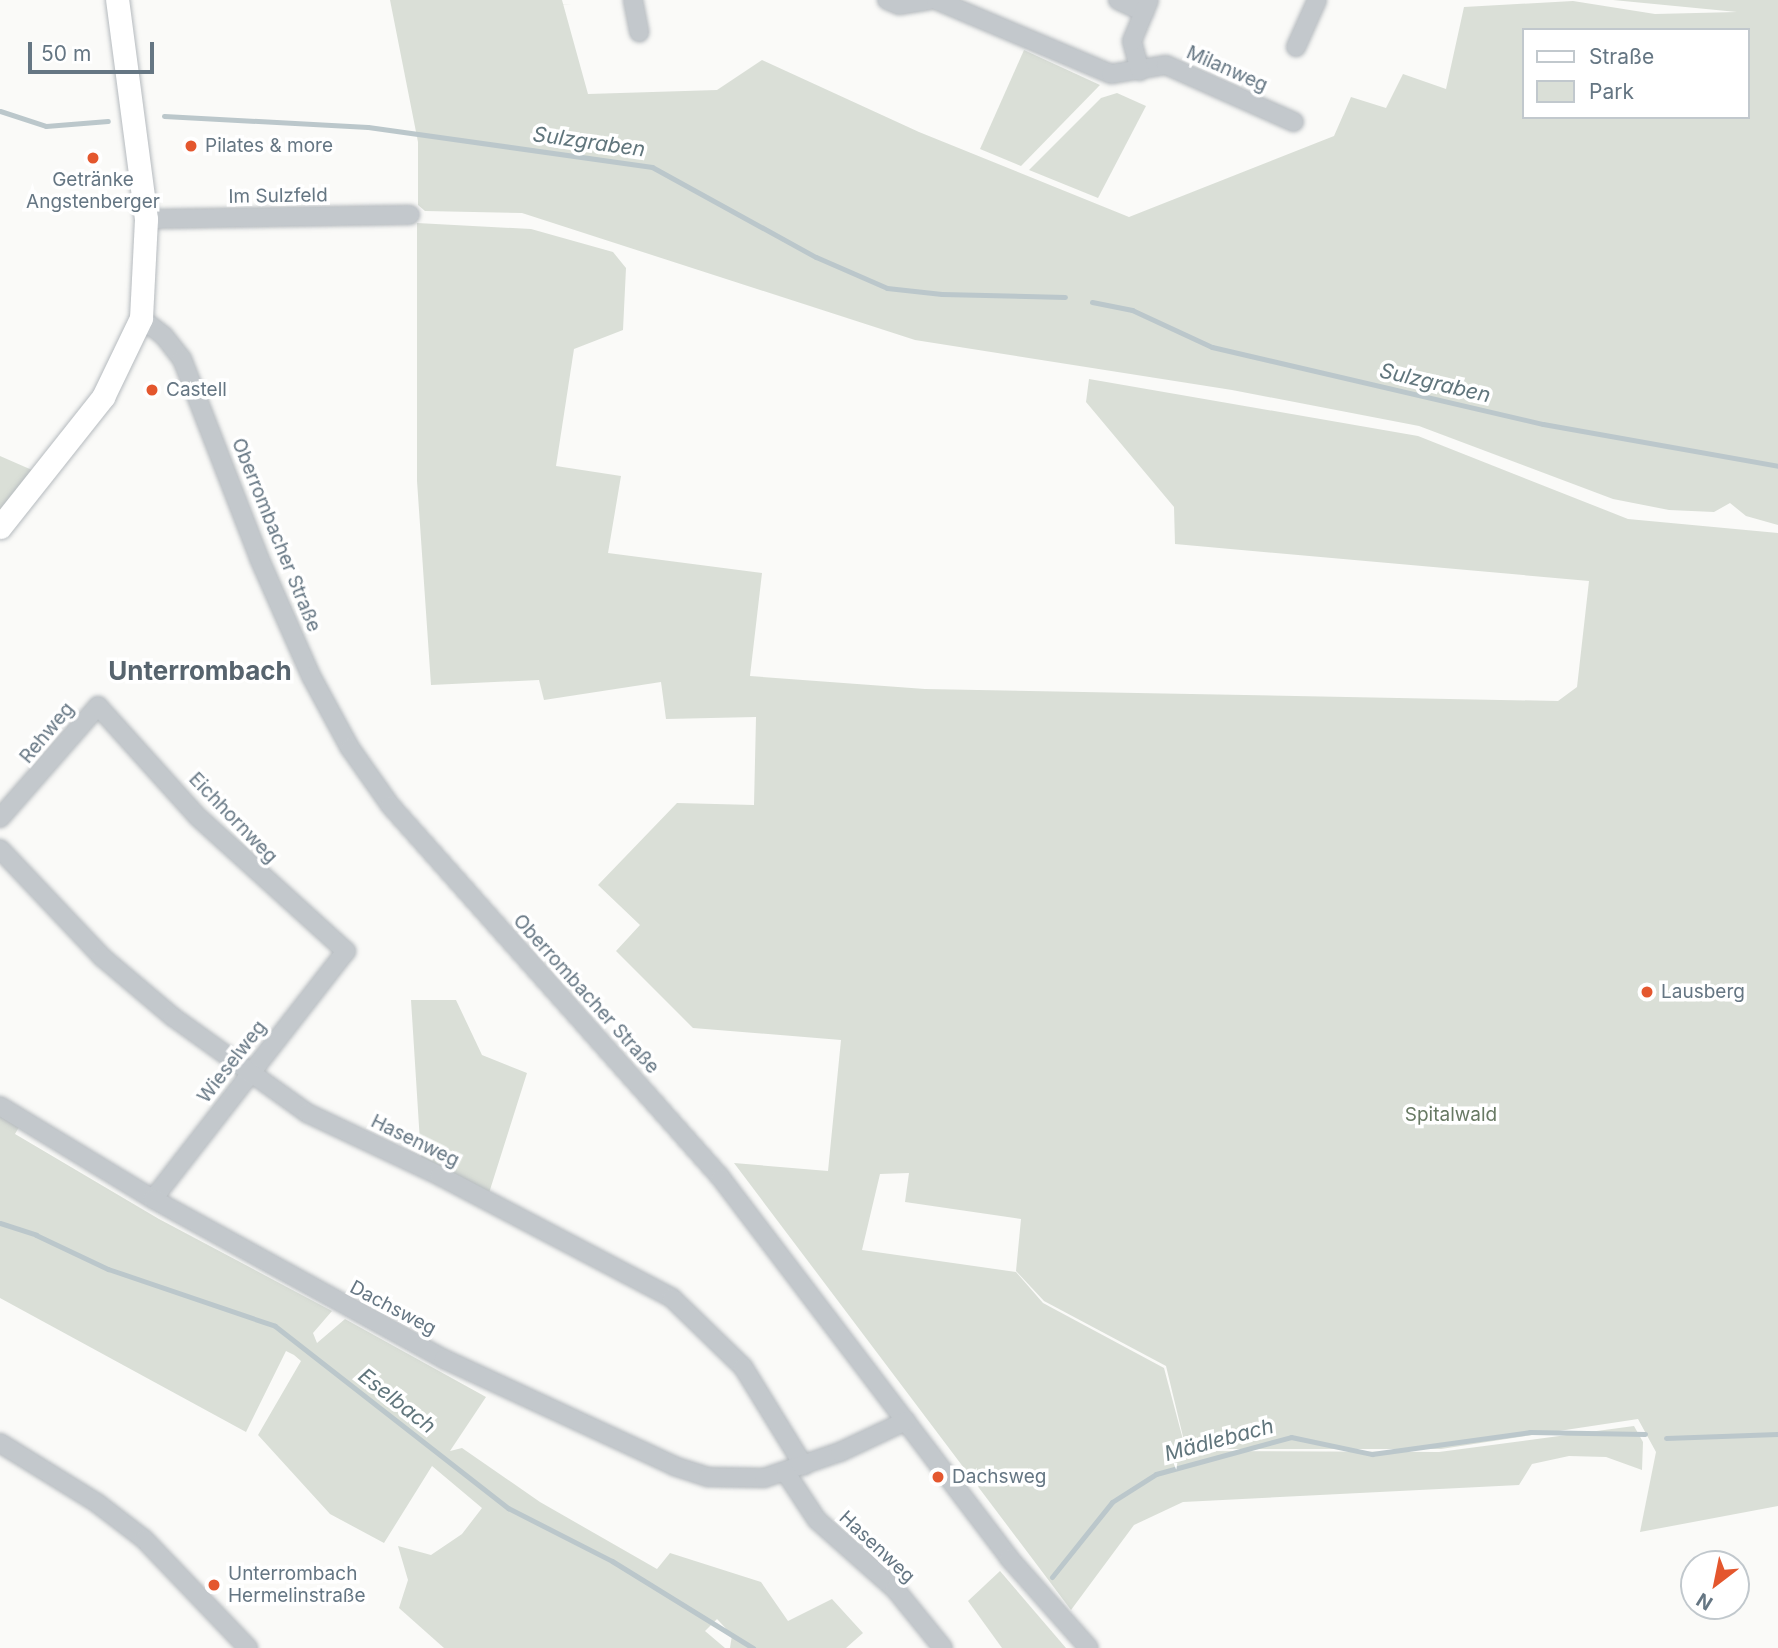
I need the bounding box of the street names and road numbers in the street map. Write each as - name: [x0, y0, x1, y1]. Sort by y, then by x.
- street label: Milanweg: [1183, 41, 1271, 97]
- street label: Im Sulzfeld: [228, 184, 328, 208]
- street label: Oberrombacher Straße: [227, 435, 325, 635]
- street label: Rehweg: [15, 698, 79, 768]
- street label: Eichhornweg: [184, 768, 282, 868]
- street label: Oberrombacher Straße: [508, 910, 664, 1078]
- street label: Wieselweg: [193, 1016, 271, 1108]
- street label: Hasenweg: [367, 1110, 463, 1172]
- street label: Dachsweg: [346, 1276, 440, 1340]
- street label: Hasenweg: [834, 1506, 920, 1588]

